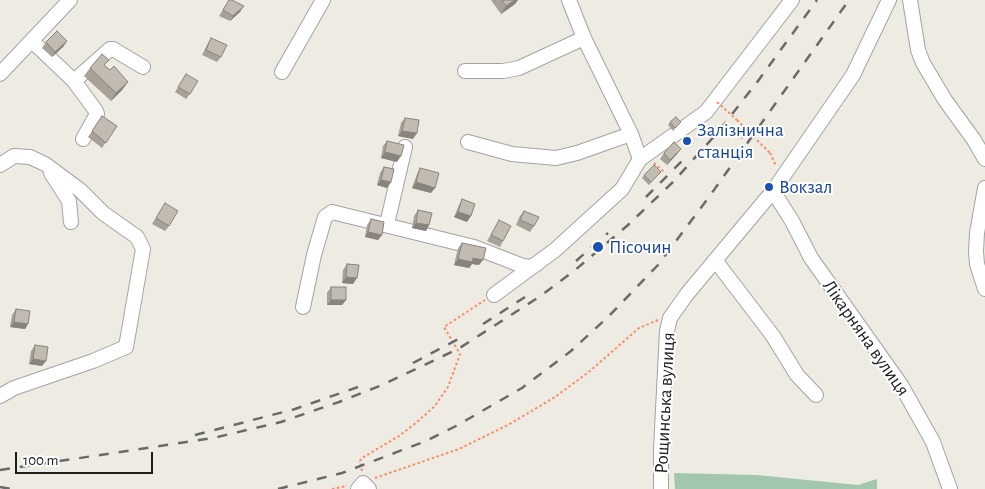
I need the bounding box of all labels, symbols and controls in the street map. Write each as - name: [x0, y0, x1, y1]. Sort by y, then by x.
- place label: Залізнична станція: [697, 119, 784, 163]
- marker: Залізнична станція: [681, 135, 693, 147]
- place label: Вокзал: [779, 176, 832, 198]
- marker: Вокзал: [763, 181, 775, 193]
- place label: Пісочин: [609, 236, 671, 258]
- marker: Пісочин: [591, 240, 605, 254]
- street label: Лікарняна вулиця: [817, 275, 915, 401]
- street label: Рощинська вулиця: [650, 332, 680, 474]
- scale bar: [18, 442, 155, 474]
- text: 100 m: [23, 453, 58, 468]

